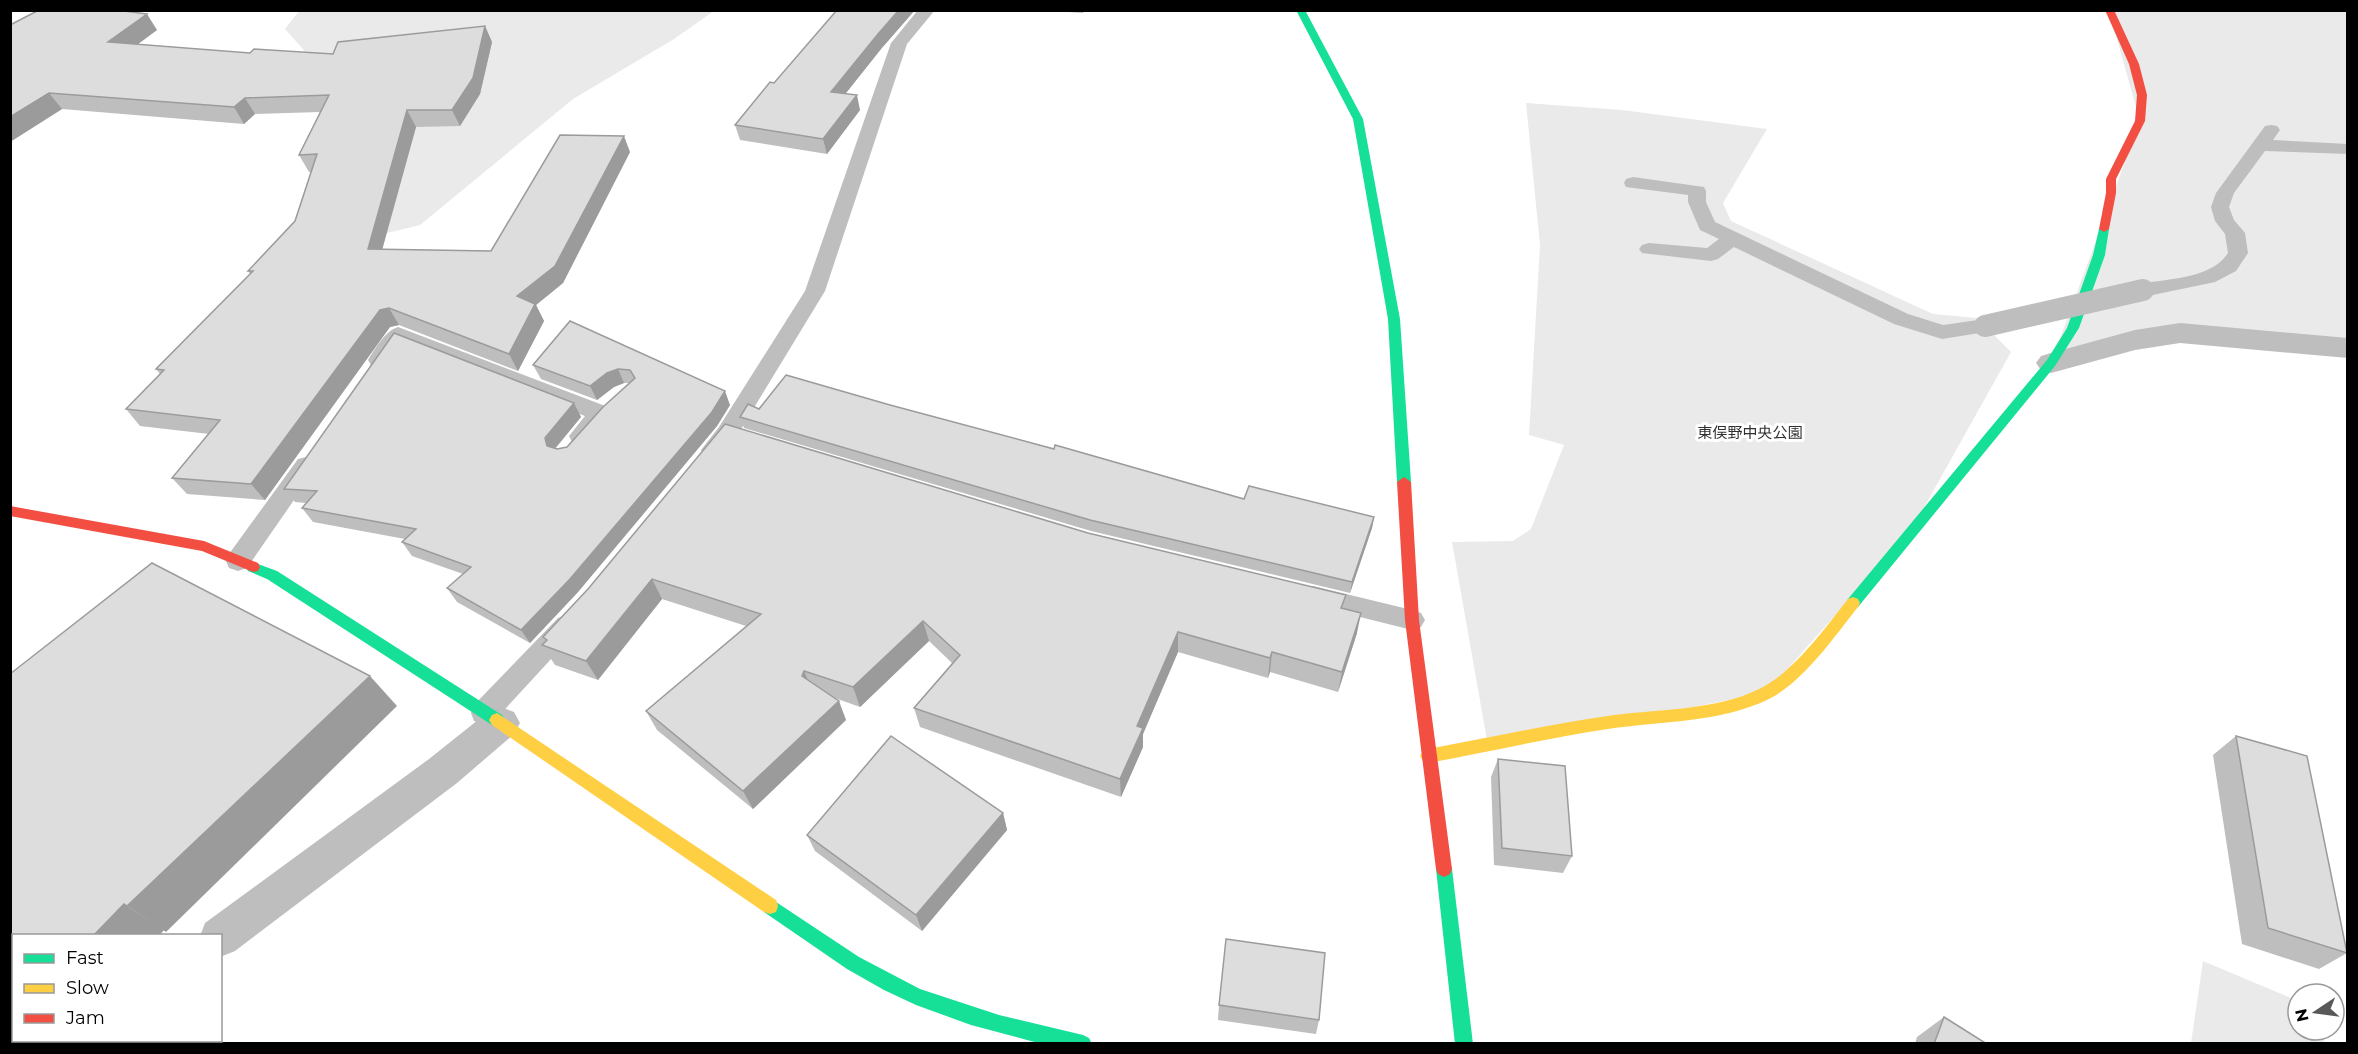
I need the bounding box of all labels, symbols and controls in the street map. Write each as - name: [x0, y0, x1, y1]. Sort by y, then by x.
- park label: 東俣野中央公園: [1697, 423, 1803, 442]
- legend: [12, 934, 222, 1042]
- text: Fast: [66, 947, 104, 969]
- text: Slow: [66, 977, 109, 999]
- north arrow: [2286, 982, 2346, 1042]
- text: Jam: [65, 1007, 105, 1029]
- text: N: [2291, 1007, 2313, 1024]

